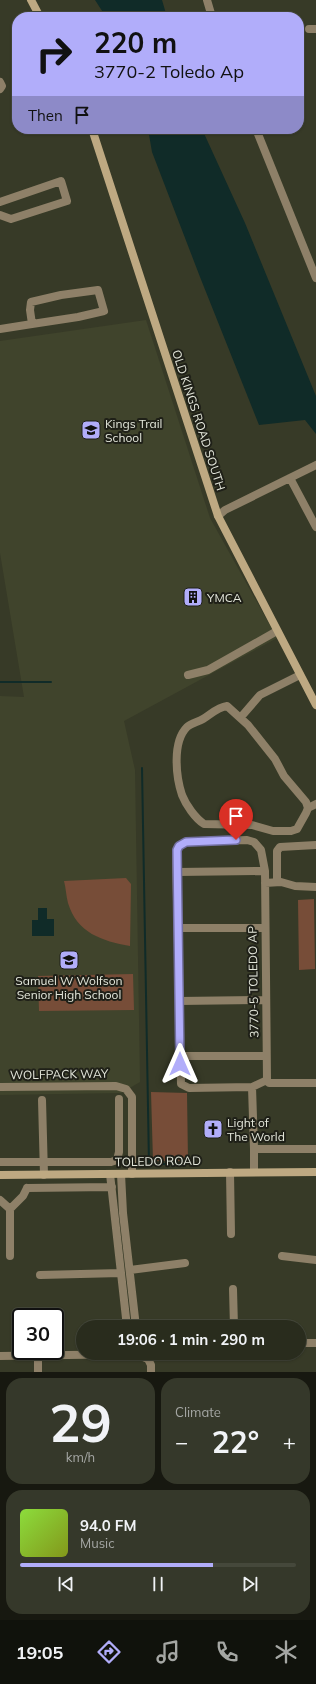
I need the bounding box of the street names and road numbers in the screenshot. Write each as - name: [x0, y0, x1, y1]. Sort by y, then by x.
- street label: OLD KINGS ROAD SOUTH: [169, 348, 229, 492]
- street label: 3770-5 TOLEDO AP: [245, 926, 261, 1038]
- street label: WOLFPACK WAY: [10, 1066, 109, 1082]
- street label: TOLEDO ROAD: [115, 1153, 201, 1169]

